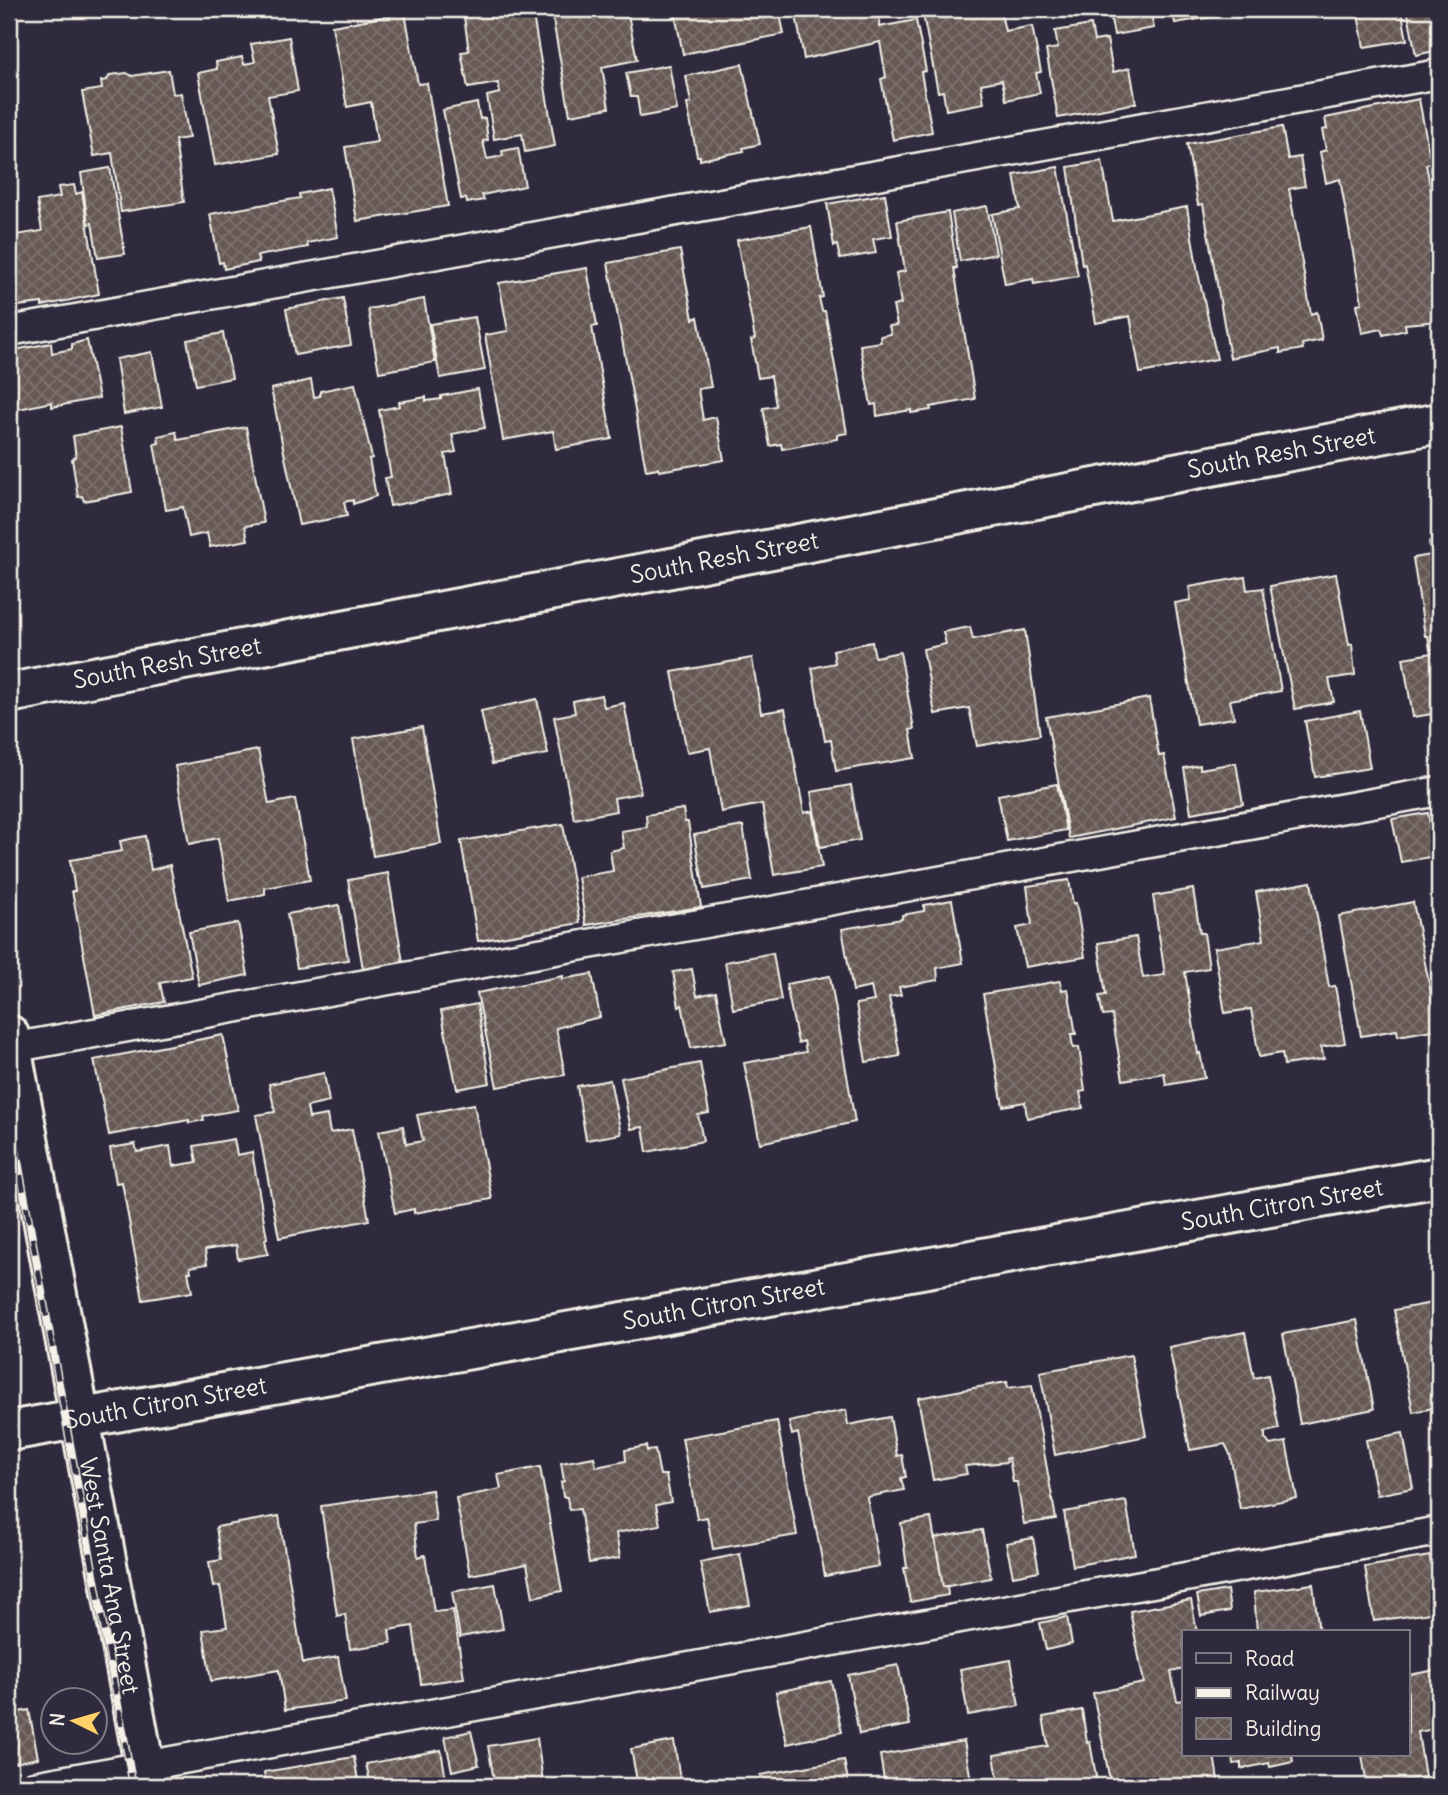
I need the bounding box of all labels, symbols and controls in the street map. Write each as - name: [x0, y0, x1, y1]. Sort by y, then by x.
- street label: South Resh Street: [1185, 419, 1378, 484]
- street label: South Resh Street: [628, 525, 821, 589]
- street label: South Resh Street: [70, 630, 264, 695]
- street label: South Citron Street: [1179, 1171, 1385, 1237]
- street label: South Citron Street: [620, 1270, 827, 1336]
- street label: South Citron Street: [62, 1370, 269, 1435]
- street label: West Santa Ana Street: [74, 1455, 147, 1696]
- legend: [1182, 1630, 1410, 1756]
- text: Road: [1245, 1645, 1294, 1672]
- text: Railway: [1245, 1679, 1320, 1706]
- north arrow: [38, 1686, 108, 1756]
- text: N: [45, 1712, 70, 1727]
- text: Building: [1245, 1715, 1321, 1742]

